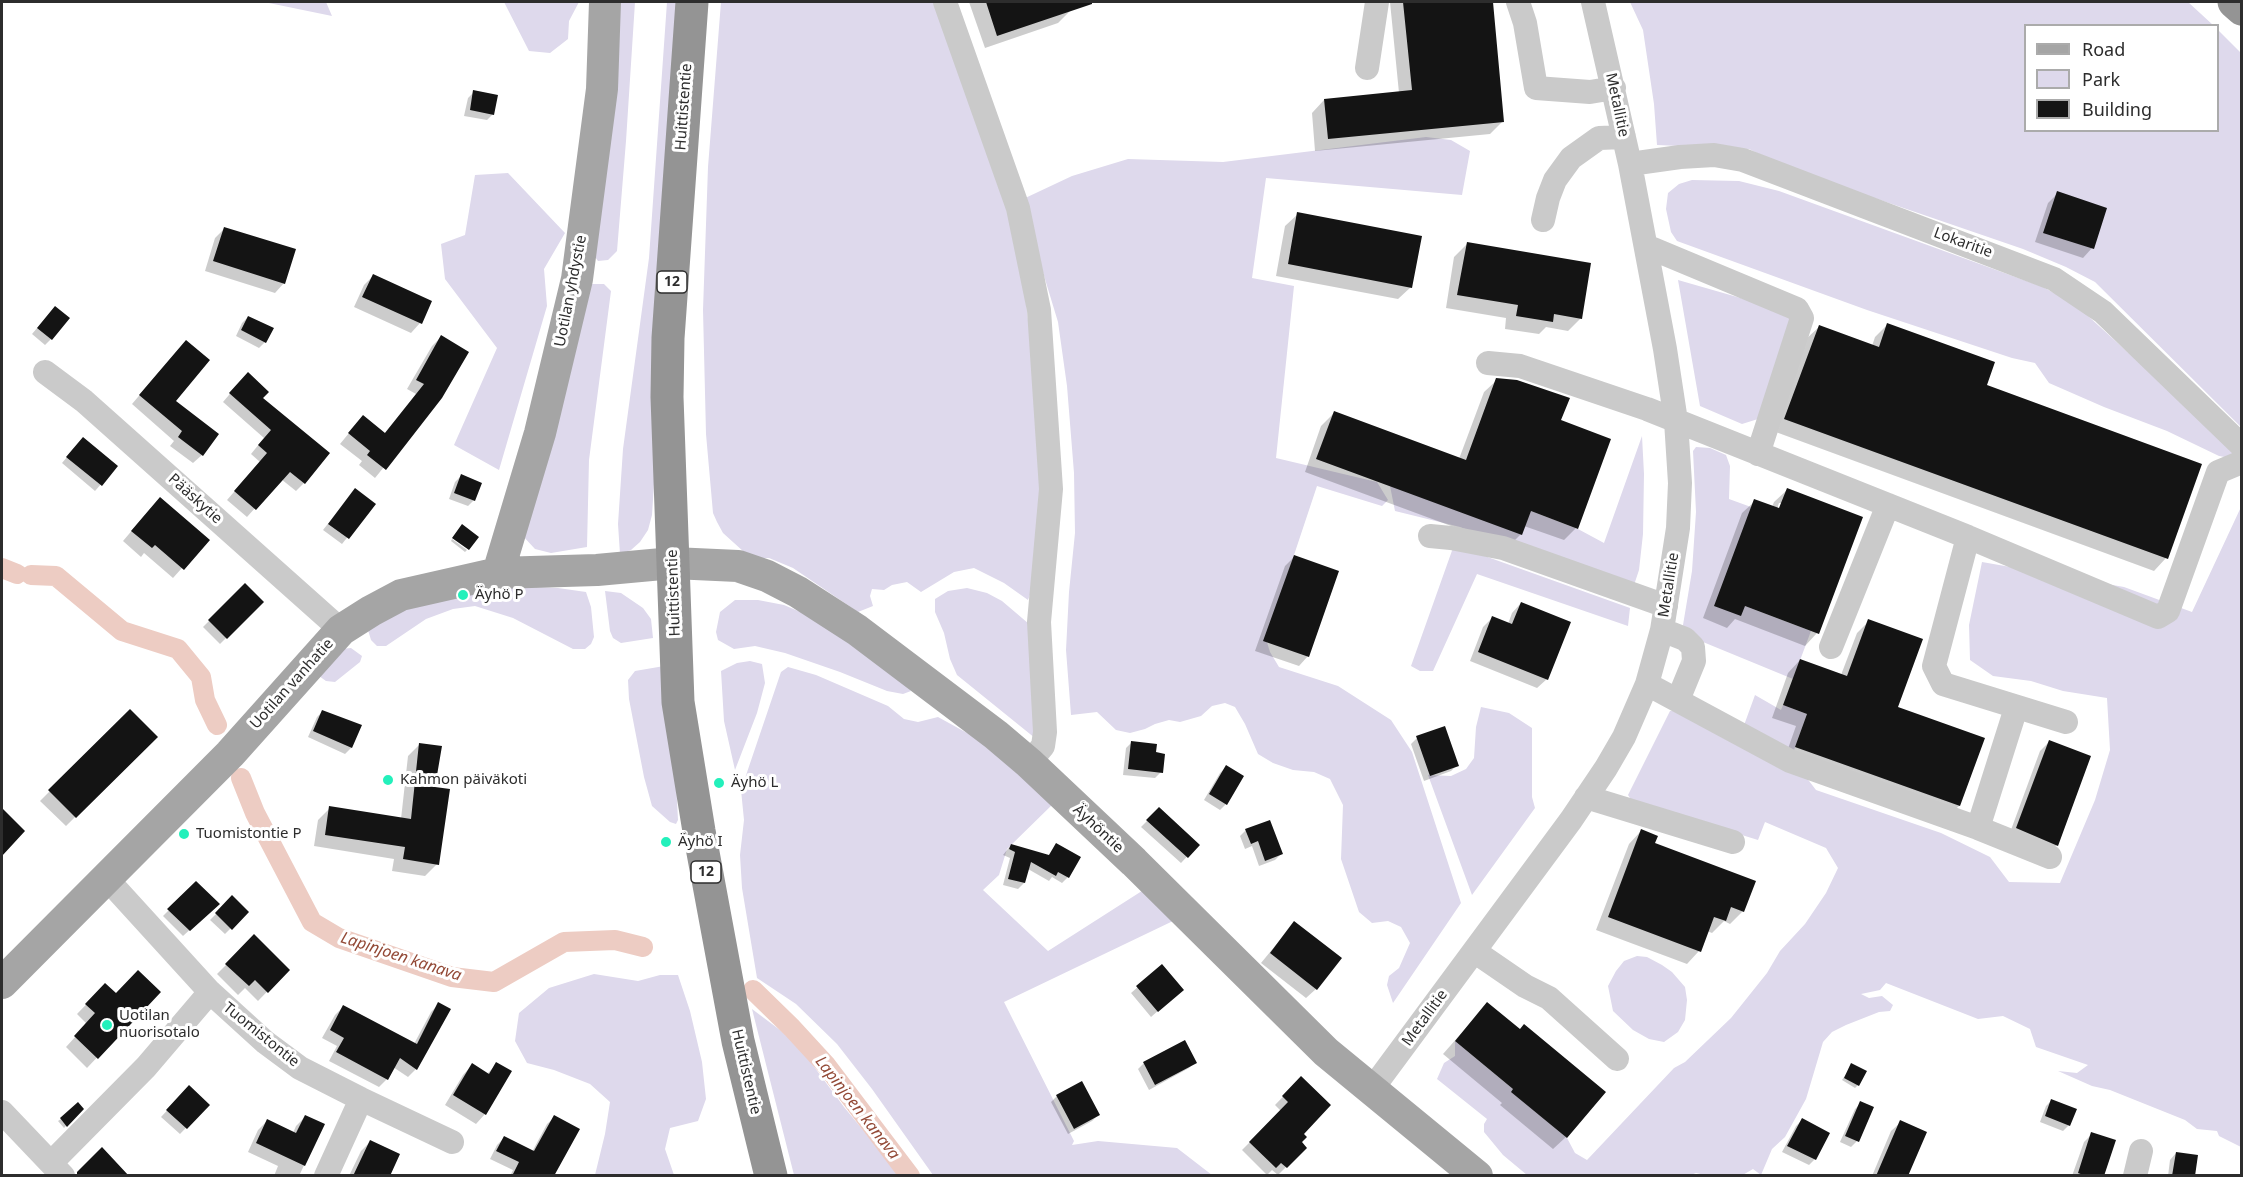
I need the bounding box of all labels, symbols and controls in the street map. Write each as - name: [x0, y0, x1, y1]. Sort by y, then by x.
- legend: [2024, 24, 2219, 132]
- text: Road: [2082, 37, 2125, 61]
- street label: Huittistentie: [672, 63, 696, 151]
- text: Park: [2082, 67, 2120, 91]
- street label: Metallitie: [1601, 71, 1633, 139]
- text: Building: [2082, 97, 2152, 121]
- street label: Lokaritie: [1931, 224, 1995, 262]
- street label: Uotilan yhdystie: [551, 234, 591, 348]
- road number: 12: [657, 271, 687, 293]
- street label: Pääskytie: [164, 470, 226, 528]
- street label: Huittistentie: [663, 549, 685, 637]
- street label: Metallitie: [1655, 551, 1683, 619]
- place label: Äyhö P: [475, 586, 524, 604]
- marker: Äyhö P: [456, 588, 470, 602]
- street label: Uotilan vanhatie: [247, 635, 337, 733]
- place label: Kahmon päiväkoti: [400, 771, 527, 789]
- marker: Kahmon päiväkoti: [381, 773, 395, 787]
- place label: Äyhö L: [731, 774, 778, 792]
- marker: Äyhö L: [712, 776, 726, 790]
- street label: Äyhöntie: [1069, 801, 1127, 857]
- place label: Tuomistontie P: [196, 825, 301, 843]
- marker: Tuomistontie P: [177, 827, 191, 841]
- place label: Äyhö I: [678, 833, 723, 851]
- marker: Äyhö I: [659, 835, 673, 849]
- road number: 12: [691, 861, 721, 883]
- water label: Lapinjoen kanava: [338, 928, 464, 986]
- street label: Metallitie: [1399, 986, 1451, 1050]
- street label: Tuomistontie: [219, 999, 303, 1071]
- place label: Uotilan nuorisotalo: [119, 1007, 200, 1042]
- marker: Uotilan nuorisotalo: [100, 1018, 114, 1032]
- street label: Huittistentie: [727, 1028, 765, 1116]
- water label: Lapinjoen kanava: [811, 1053, 903, 1163]

